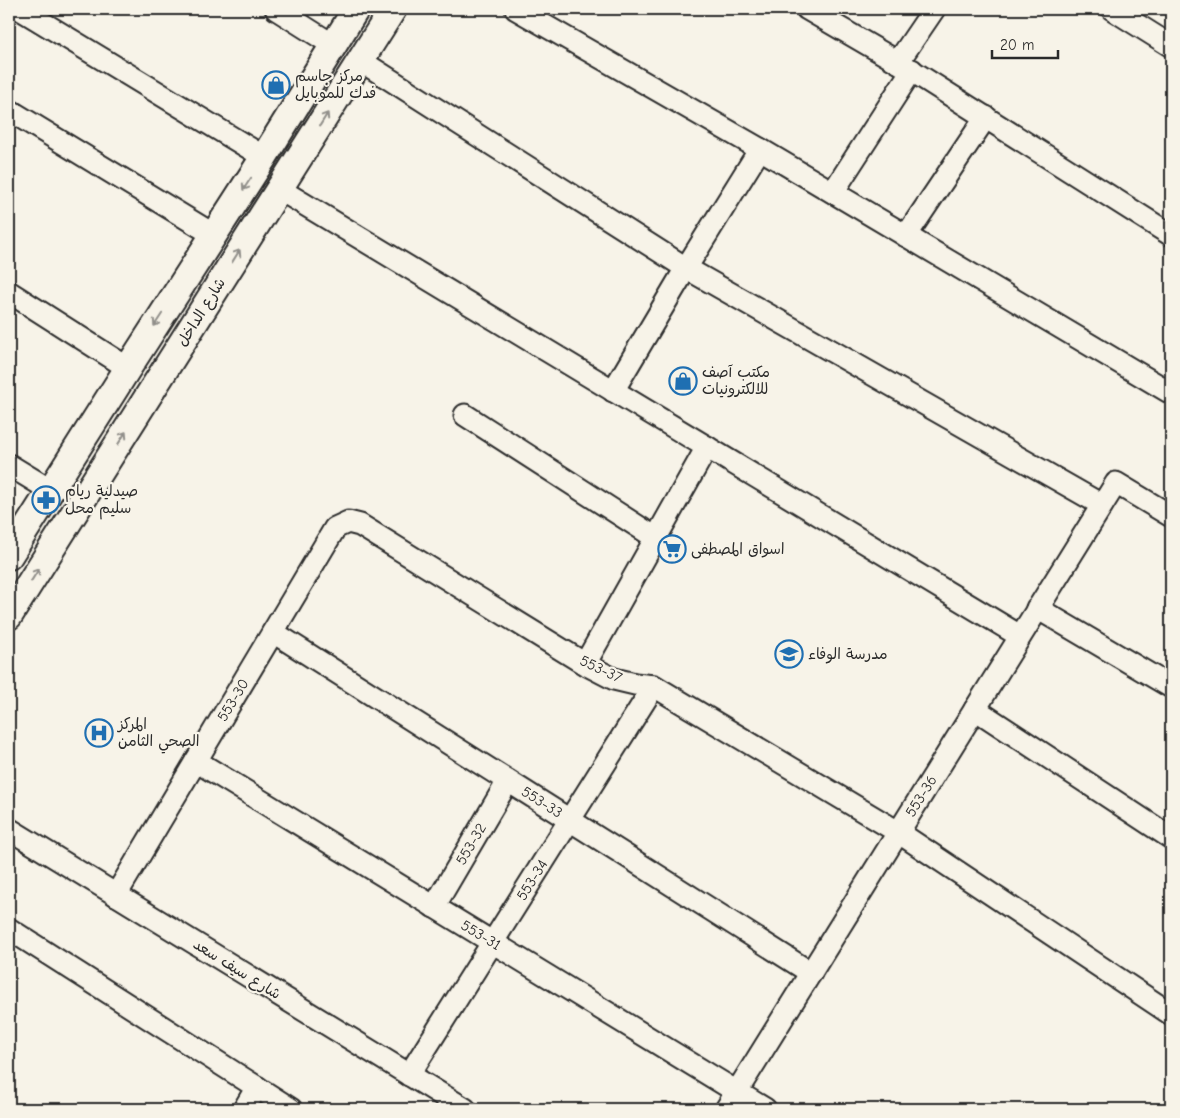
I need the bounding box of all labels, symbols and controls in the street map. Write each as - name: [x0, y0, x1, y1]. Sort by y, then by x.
- scale bar: [992, 28, 1059, 60]
- text: 20 m: [1000, 36, 1034, 54]
- place label: مركز جاسم فدك للموبايل: [295, 67, 376, 102]
- shop icon: مركز جاسم فدك للموبايل: [261, 70, 291, 100]
- one-way arrow: [319, 112, 329, 126]
- one-way arrow: [241, 176, 251, 190]
- one-way arrow: [231, 249, 242, 263]
- street label: شارع الداخل: [173, 274, 230, 350]
- one-way arrow: [153, 313, 164, 327]
- place label: مكتب آصف للالكترونيات: [702, 363, 770, 398]
- shop icon: مكتب آصف للالكترونيات: [668, 366, 698, 396]
- one-way arrow: [117, 431, 127, 445]
- place label: صيدلية ريام سليم محل: [65, 482, 138, 520]
- pharmacy icon: صيدلية ريام سليم محل: [31, 485, 61, 515]
- supermarket icon: اسواق المصطفى: [657, 534, 687, 564]
- place label: اسواق المصطفى: [691, 540, 785, 559]
- one-way arrow: [29, 568, 40, 582]
- school or university icon: مدرسة الوفاء: [774, 639, 804, 669]
- place label: مدرسة الوفاء: [808, 645, 888, 664]
- street label: 553-37: [577, 651, 625, 687]
- street label: 553-30: [213, 675, 253, 725]
- place label: المركز الصحي الثامن: [116, 715, 200, 754]
- hospital icon: المركز الصحي الثامن: [84, 718, 114, 748]
- street label: 553-36: [901, 772, 941, 820]
- street label: 553-33: [518, 782, 566, 822]
- street label: 553-32: [452, 820, 490, 868]
- street label: 553-34: [513, 856, 551, 904]
- street label: 553-31: [458, 916, 504, 954]
- street label: شارع سيف سعد: [189, 935, 284, 1004]

